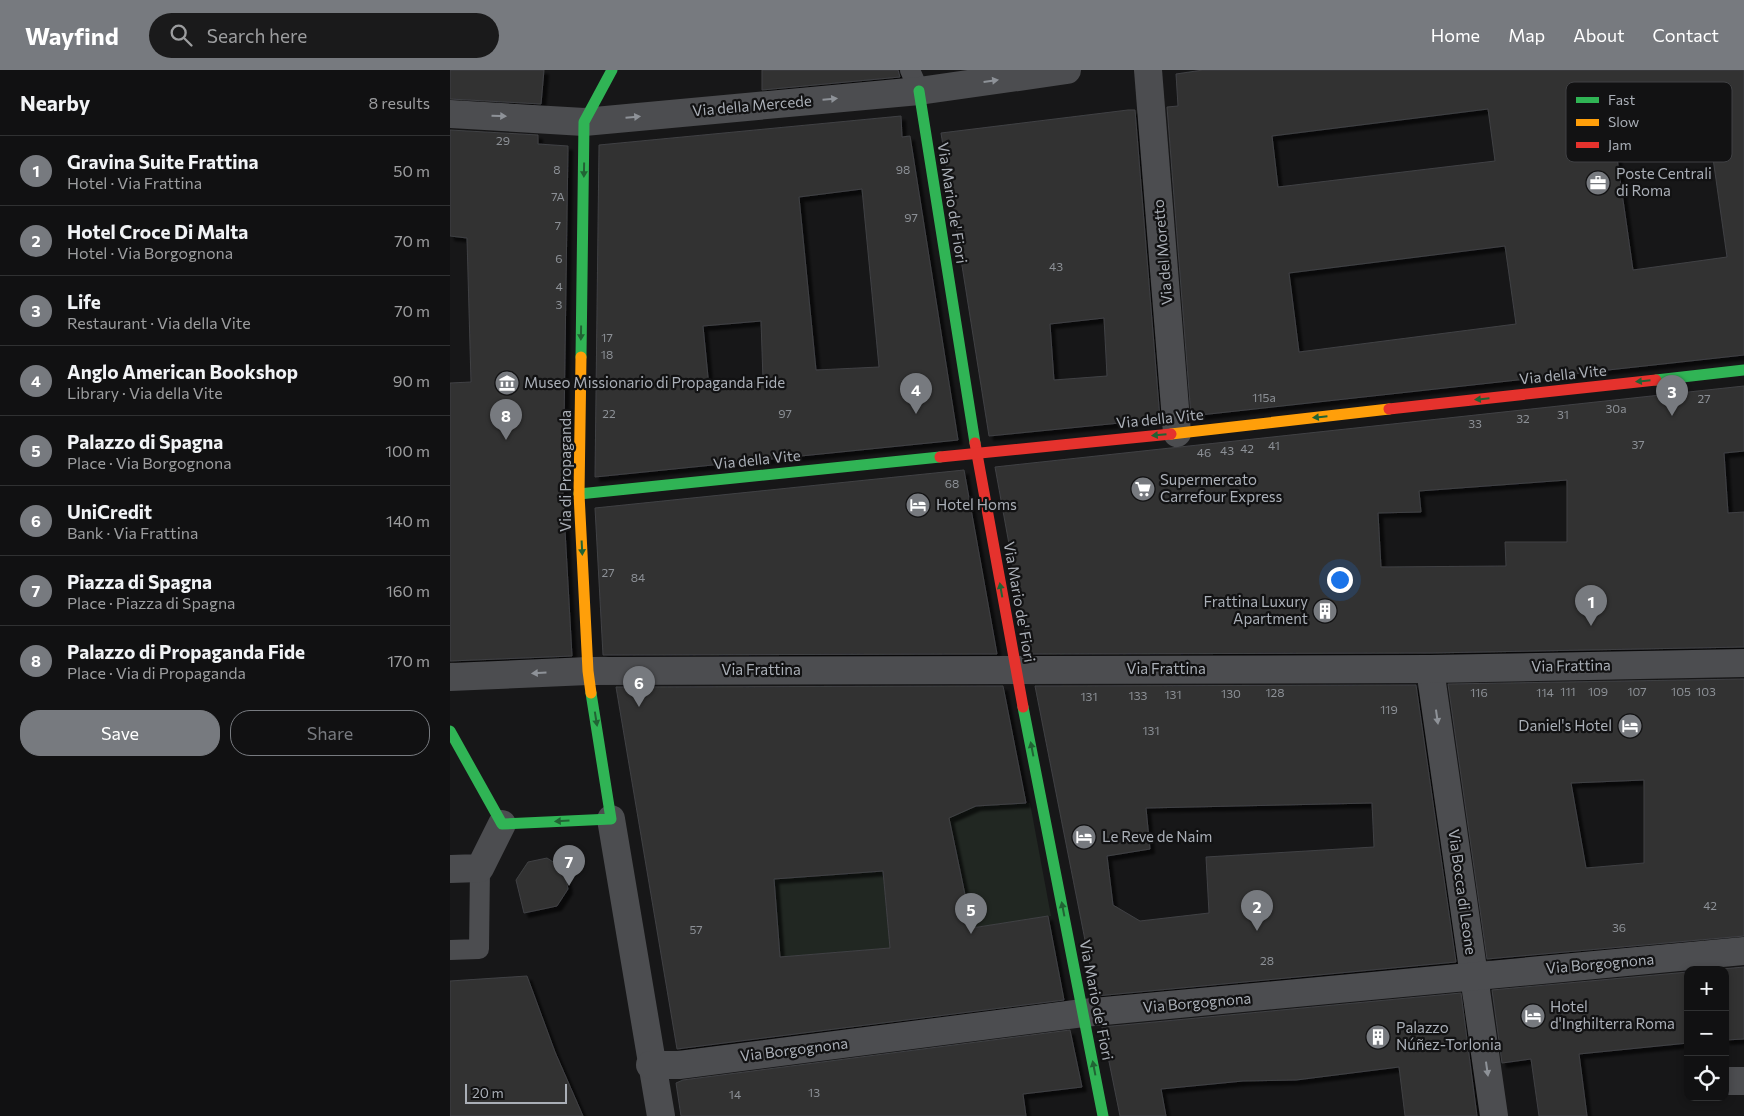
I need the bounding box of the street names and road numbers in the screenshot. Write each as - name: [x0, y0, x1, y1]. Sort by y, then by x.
- street label: Via della Mercede: [692, 91, 812, 119]
- street label: Via Mario de' Fiori: [935, 141, 971, 265]
- street label: Via del Moretto: [1148, 198, 1176, 306]
- street label: Via della Vite: [1518, 360, 1608, 388]
- street label: Via della Vite: [1115, 404, 1205, 432]
- street label: Via di Propaganda: [556, 410, 574, 532]
- street label: Via della Vite: [712, 445, 802, 473]
- street label: Via Mario de' Fiori: [1000, 540, 1039, 664]
- street label: Via Frattina: [1531, 655, 1611, 675]
- street label: Via Frattina: [1126, 659, 1206, 677]
- street label: Via Frattina: [721, 660, 801, 678]
- street label: Via Bocca di Leone: [1445, 828, 1481, 956]
- street label: Via Mario de' Fiori: [1076, 938, 1117, 1062]
- street label: Via Borgognona: [1545, 949, 1655, 977]
- street label: Via Borgognona: [1142, 988, 1252, 1016]
- street label: Via Borgognona: [739, 1033, 849, 1065]

